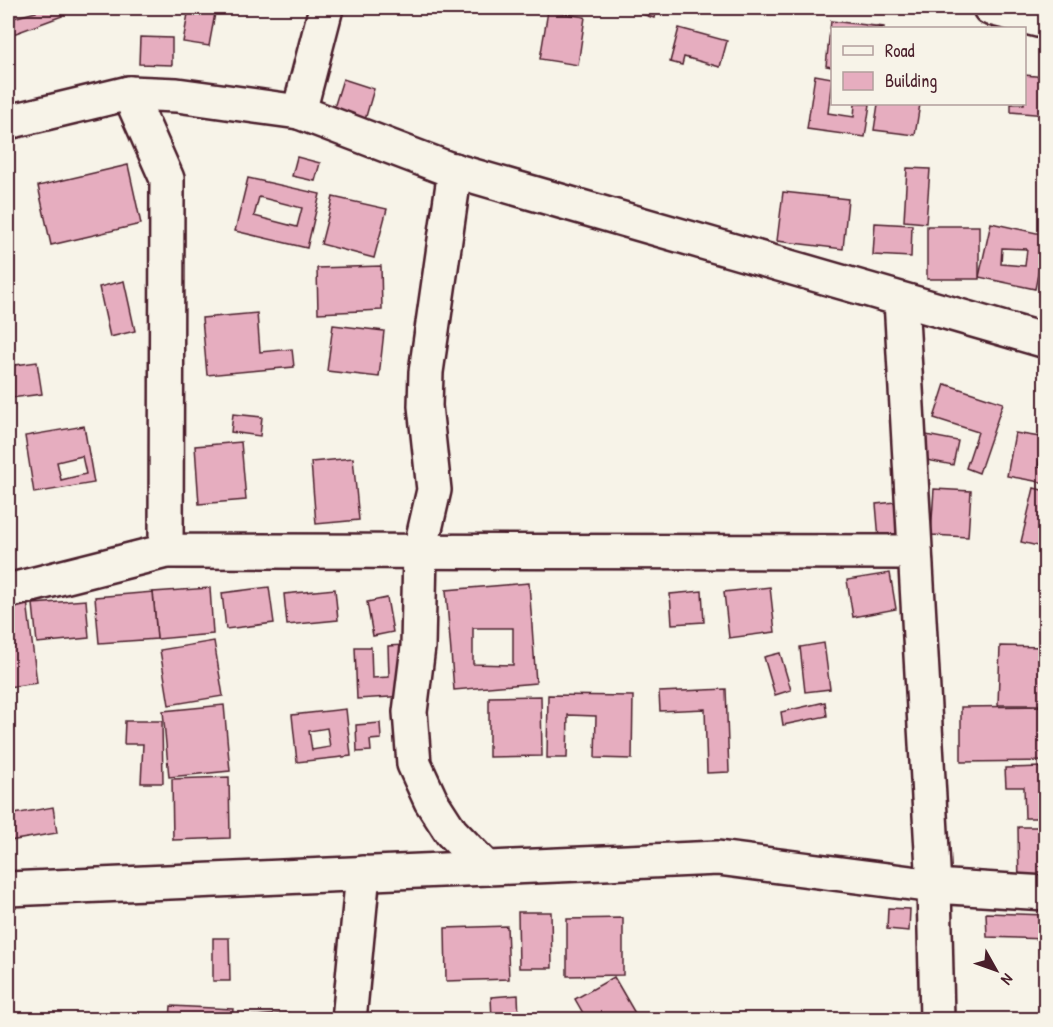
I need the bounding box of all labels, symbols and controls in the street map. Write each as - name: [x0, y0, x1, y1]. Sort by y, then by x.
- legend: [831, 27, 1026, 105]
- text: Road: [885, 38, 915, 63]
- text: Building: [885, 68, 937, 93]
- north arrow: [966, 940, 1026, 1000]
- text: N: [996, 969, 1019, 990]

